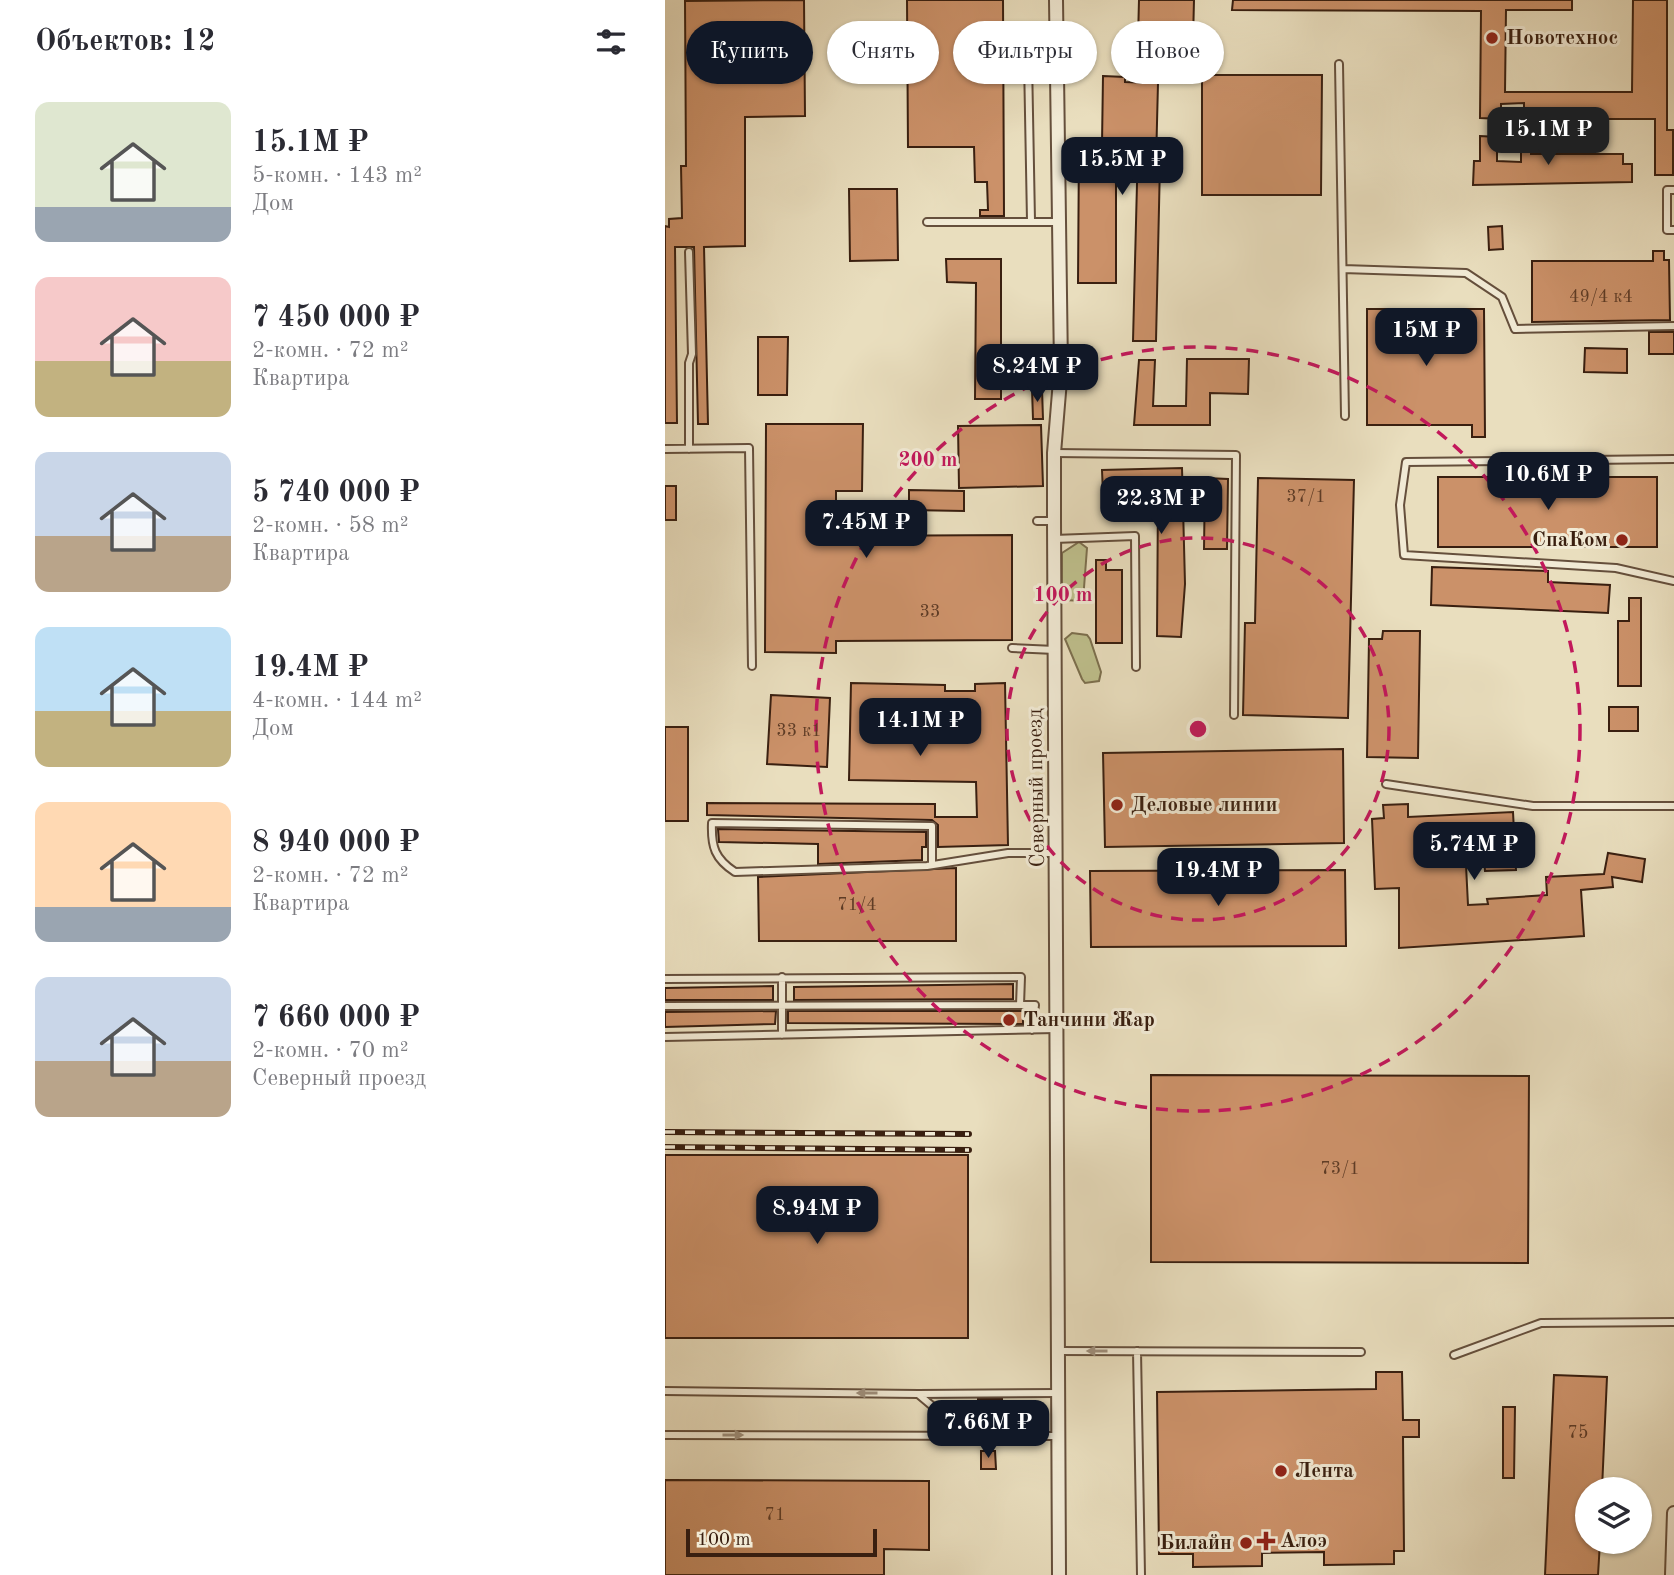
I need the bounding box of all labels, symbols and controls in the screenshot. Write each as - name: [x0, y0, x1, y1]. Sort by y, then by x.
- chip: Купить: [686, 21, 813, 84]
- chip: Снять: [827, 21, 939, 84]
- chip: Фильтры: [953, 21, 1097, 84]
- chip: Новое: [1111, 21, 1224, 84]
- icon: filters: [592, 23, 630, 61]
- text: Объектов: 12: [35, 27, 215, 57]
- place label: Новотехнос: [1506, 28, 1618, 49]
- marker: Новотехнос: [1484, 30, 1500, 46]
- pin: 15.1M ₽: [1483, 108, 1613, 167]
- text: 15.1M ₽: [1503, 118, 1593, 141]
- text: 15.1M ₽: [252, 128, 369, 158]
- icon: home: [91, 130, 175, 214]
- pin: 15.5M ₽: [1057, 138, 1187, 197]
- text: 15.5M ₽: [1077, 148, 1167, 171]
- text: 5-комн. · 143 m²: [252, 164, 422, 187]
- text: Дом: [252, 192, 294, 215]
- house number: 49/4 к4: [1569, 288, 1633, 306]
- text: 7 450 000 ₽: [252, 303, 420, 333]
- icon: home: [91, 305, 175, 389]
- pin: 15M ₽: [1377, 308, 1475, 368]
- text: 15M ₽: [1391, 319, 1461, 342]
- text: 2-комн. · 72 m²: [252, 339, 409, 362]
- pin: 8.24M ₽: [972, 344, 1102, 404]
- text: 8.24M ₽: [992, 355, 1082, 378]
- text: Квартира: [252, 367, 350, 390]
- text: 200 m: [898, 450, 958, 471]
- pin: 10.6M ₽: [1483, 452, 1613, 512]
- text: 10.6M ₽: [1503, 463, 1593, 486]
- pin: 22.3M ₽: [1096, 476, 1226, 536]
- text: 5 740 000 ₽: [252, 478, 420, 508]
- icon: home: [91, 480, 175, 564]
- text: 22.3M ₽: [1116, 487, 1206, 510]
- house number: 37/1: [1286, 488, 1326, 506]
- pin: 7.45M ₽: [801, 500, 931, 560]
- text: 7.45M ₽: [821, 511, 911, 534]
- text: 2-комн. · 58 m²: [252, 514, 409, 537]
- place label: СпаКом: [1532, 530, 1608, 551]
- marker: СпаКом: [1614, 532, 1630, 548]
- text: Квартира: [252, 542, 350, 565]
- text: 100 m: [1033, 585, 1093, 606]
- house number: 33: [920, 603, 940, 621]
- text: 19.4M ₽: [252, 653, 369, 683]
- icon: home: [91, 655, 175, 739]
- text: 4-комн. · 144 m²: [252, 689, 422, 712]
- pin: 14.1M ₽: [855, 698, 985, 758]
- street label: Северный проезд: [1025, 708, 1049, 868]
- text: 14.1M ₽: [875, 709, 965, 732]
- text: Дом: [252, 717, 294, 740]
- centre of rings: [1186, 717, 1210, 741]
- house number: 33 к1: [776, 722, 822, 740]
- place label: Деловые линии: [1131, 795, 1278, 816]
- marker: Деловые линии: [1109, 797, 1125, 813]
- pin: 5.74M ₽: [1409, 822, 1539, 882]
- text: 8 940 000 ₽: [252, 828, 420, 858]
- icon: home: [91, 830, 175, 914]
- text: 5.74M ₽: [1429, 833, 1519, 856]
- pin: 19.4M ₽: [1153, 848, 1283, 908]
- text: 19.4M ₽: [1173, 859, 1263, 882]
- text: 2-комн. · 72 m²: [252, 864, 409, 887]
- text: Квартира: [252, 892, 350, 915]
- house number: 71/4: [837, 896, 877, 914]
- text: 7 660 000 ₽: [252, 1003, 420, 1033]
- icon: home: [91, 1005, 175, 1089]
- place label: Танчини Жар: [1023, 1010, 1155, 1031]
- marker: Танчини Жар: [1001, 1012, 1017, 1028]
- text: 2-комн. · 70 m²: [252, 1039, 409, 1062]
- text: Северный проезд: [252, 1067, 426, 1090]
- house number: 73/1: [1320, 1160, 1360, 1178]
- pin: 8.94M ₽: [752, 1186, 882, 1246]
- text: 8.94M ₽: [772, 1197, 862, 1220]
- one-way arrow: [1086, 1345, 1108, 1357]
- one-way arrow: [856, 1387, 878, 1399]
- pin: 7.66M ₽: [923, 1400, 1053, 1460]
- text: 7.66M ₽: [943, 1411, 1033, 1434]
- house number: 75: [1568, 1424, 1588, 1442]
- one-way arrow: [722, 1429, 744, 1441]
- place label: Лента: [1295, 1461, 1354, 1482]
- marker: Лента: [1273, 1463, 1289, 1479]
- map controls: [1575, 1477, 1652, 1554]
- button: layers: [1575, 1477, 1652, 1554]
- house number: 71: [765, 1506, 785, 1524]
- scale bar: [686, 1526, 877, 1558]
- text: 100 m: [697, 1531, 750, 1550]
- place label: Алоэ: [1280, 1531, 1327, 1552]
- place label: Билайн: [1160, 1533, 1232, 1554]
- marker: Алоэ: [1258, 1533, 1274, 1549]
- marker: Билайн: [1238, 1535, 1254, 1551]

